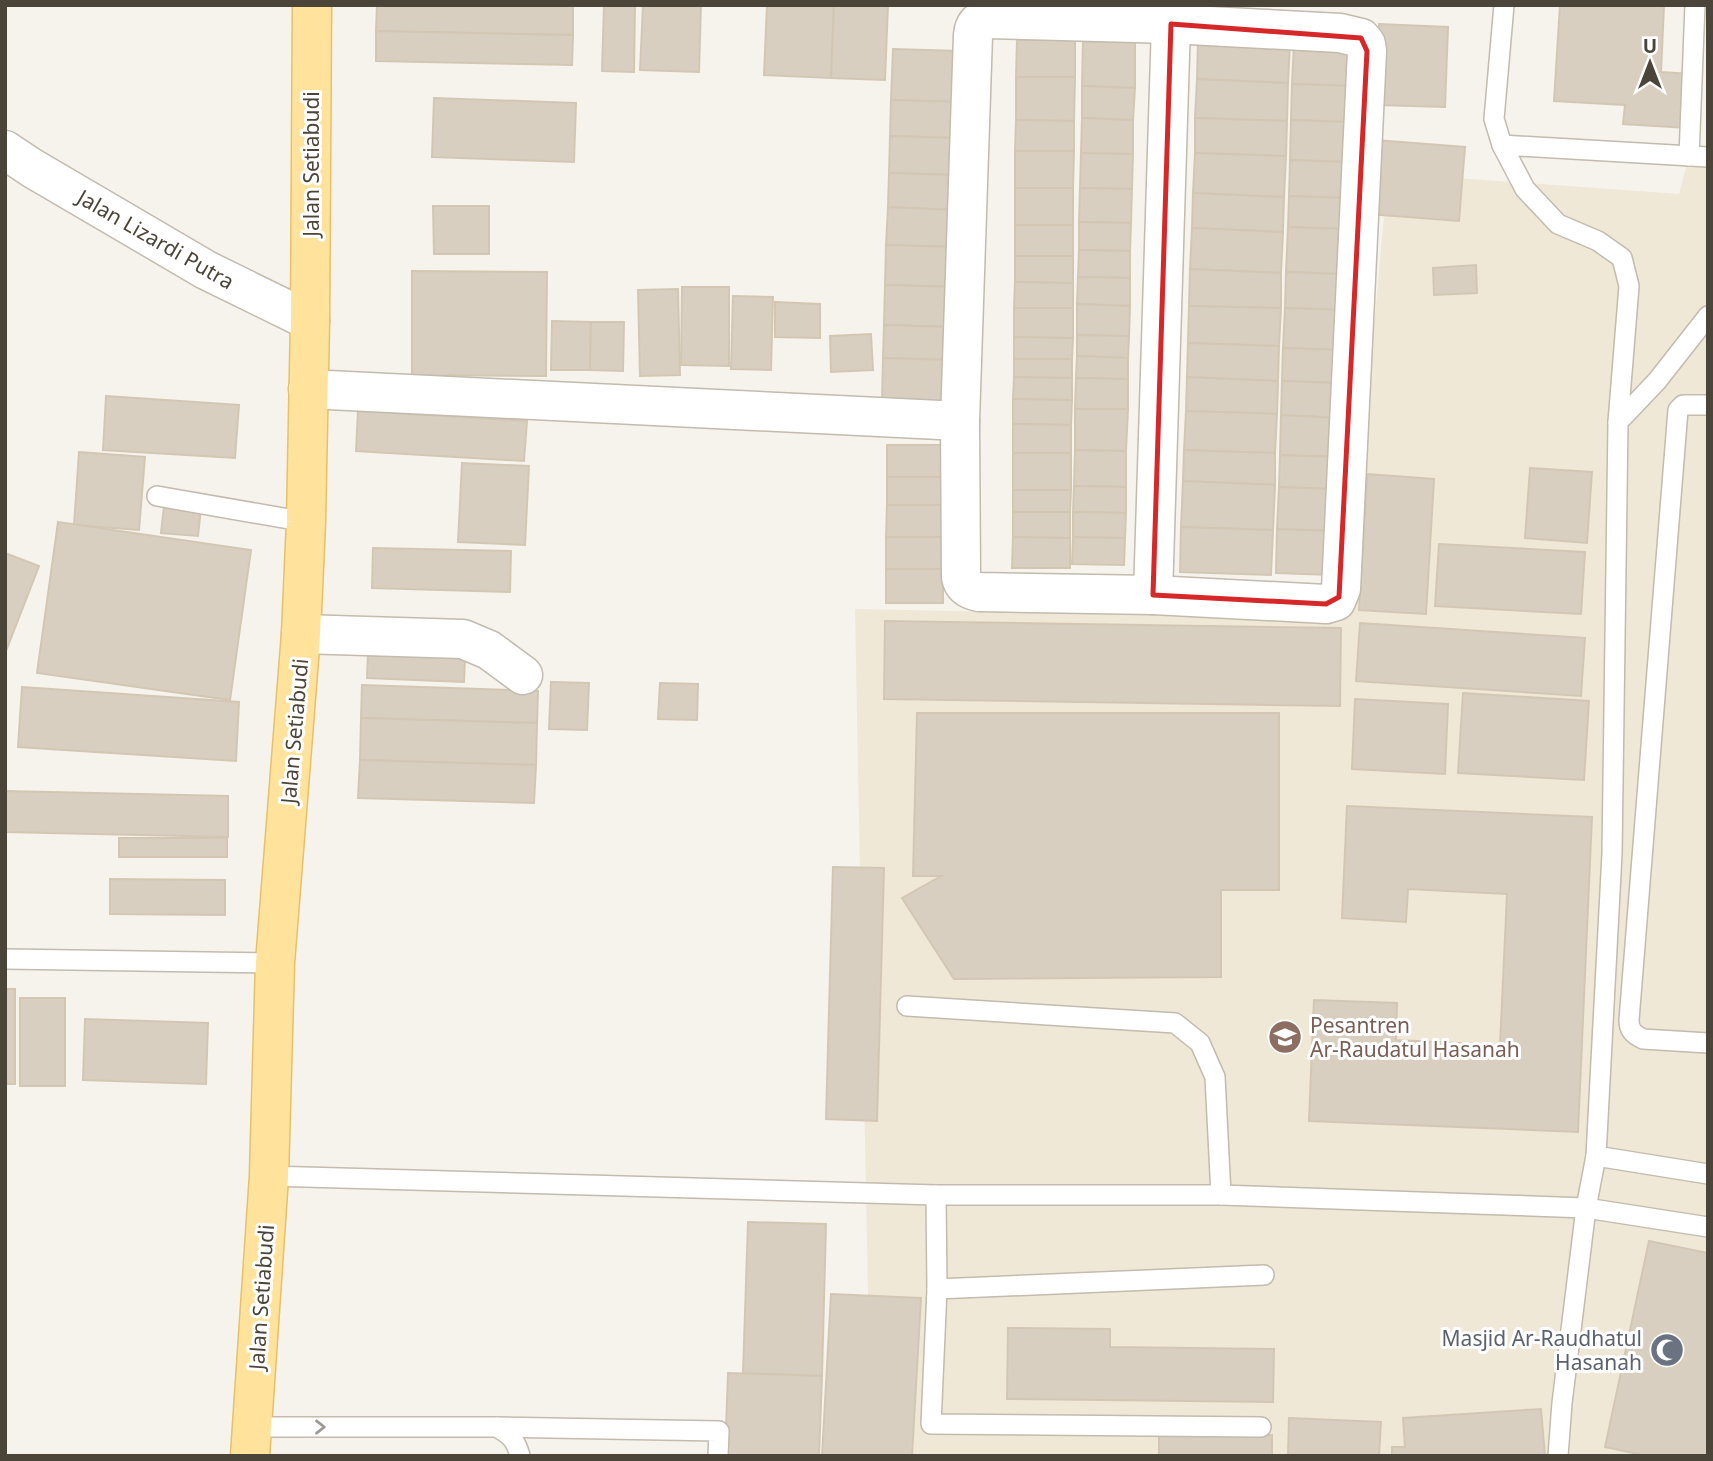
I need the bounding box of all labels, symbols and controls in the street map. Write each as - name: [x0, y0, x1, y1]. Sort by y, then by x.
- north arrow: [1615, 28, 1685, 98]
- text: U: [1643, 33, 1657, 59]
- street label: Jalan Setiabudi: [297, 91, 325, 239]
- street label: Jalan Lizardi Putra: [71, 182, 239, 295]
- street label: Jalan Setiabudi: [274, 657, 314, 807]
- place label: Pesantren Ar-Raudatul Hasanah: [1310, 1011, 1520, 1063]
- school or university icon: Pesantren Ar-Raudatul Hasanah: [1266, 1018, 1304, 1056]
- street label: Jalan Setiabudi: [242, 1223, 280, 1373]
- place label: Masjid Ar-Raudhatul Hasanah: [1442, 1324, 1642, 1376]
- mosque icon: Masjid Ar-Raudhatul Hasanah: [1648, 1331, 1686, 1369]
- one-way arrow: [315, 1419, 326, 1435]

